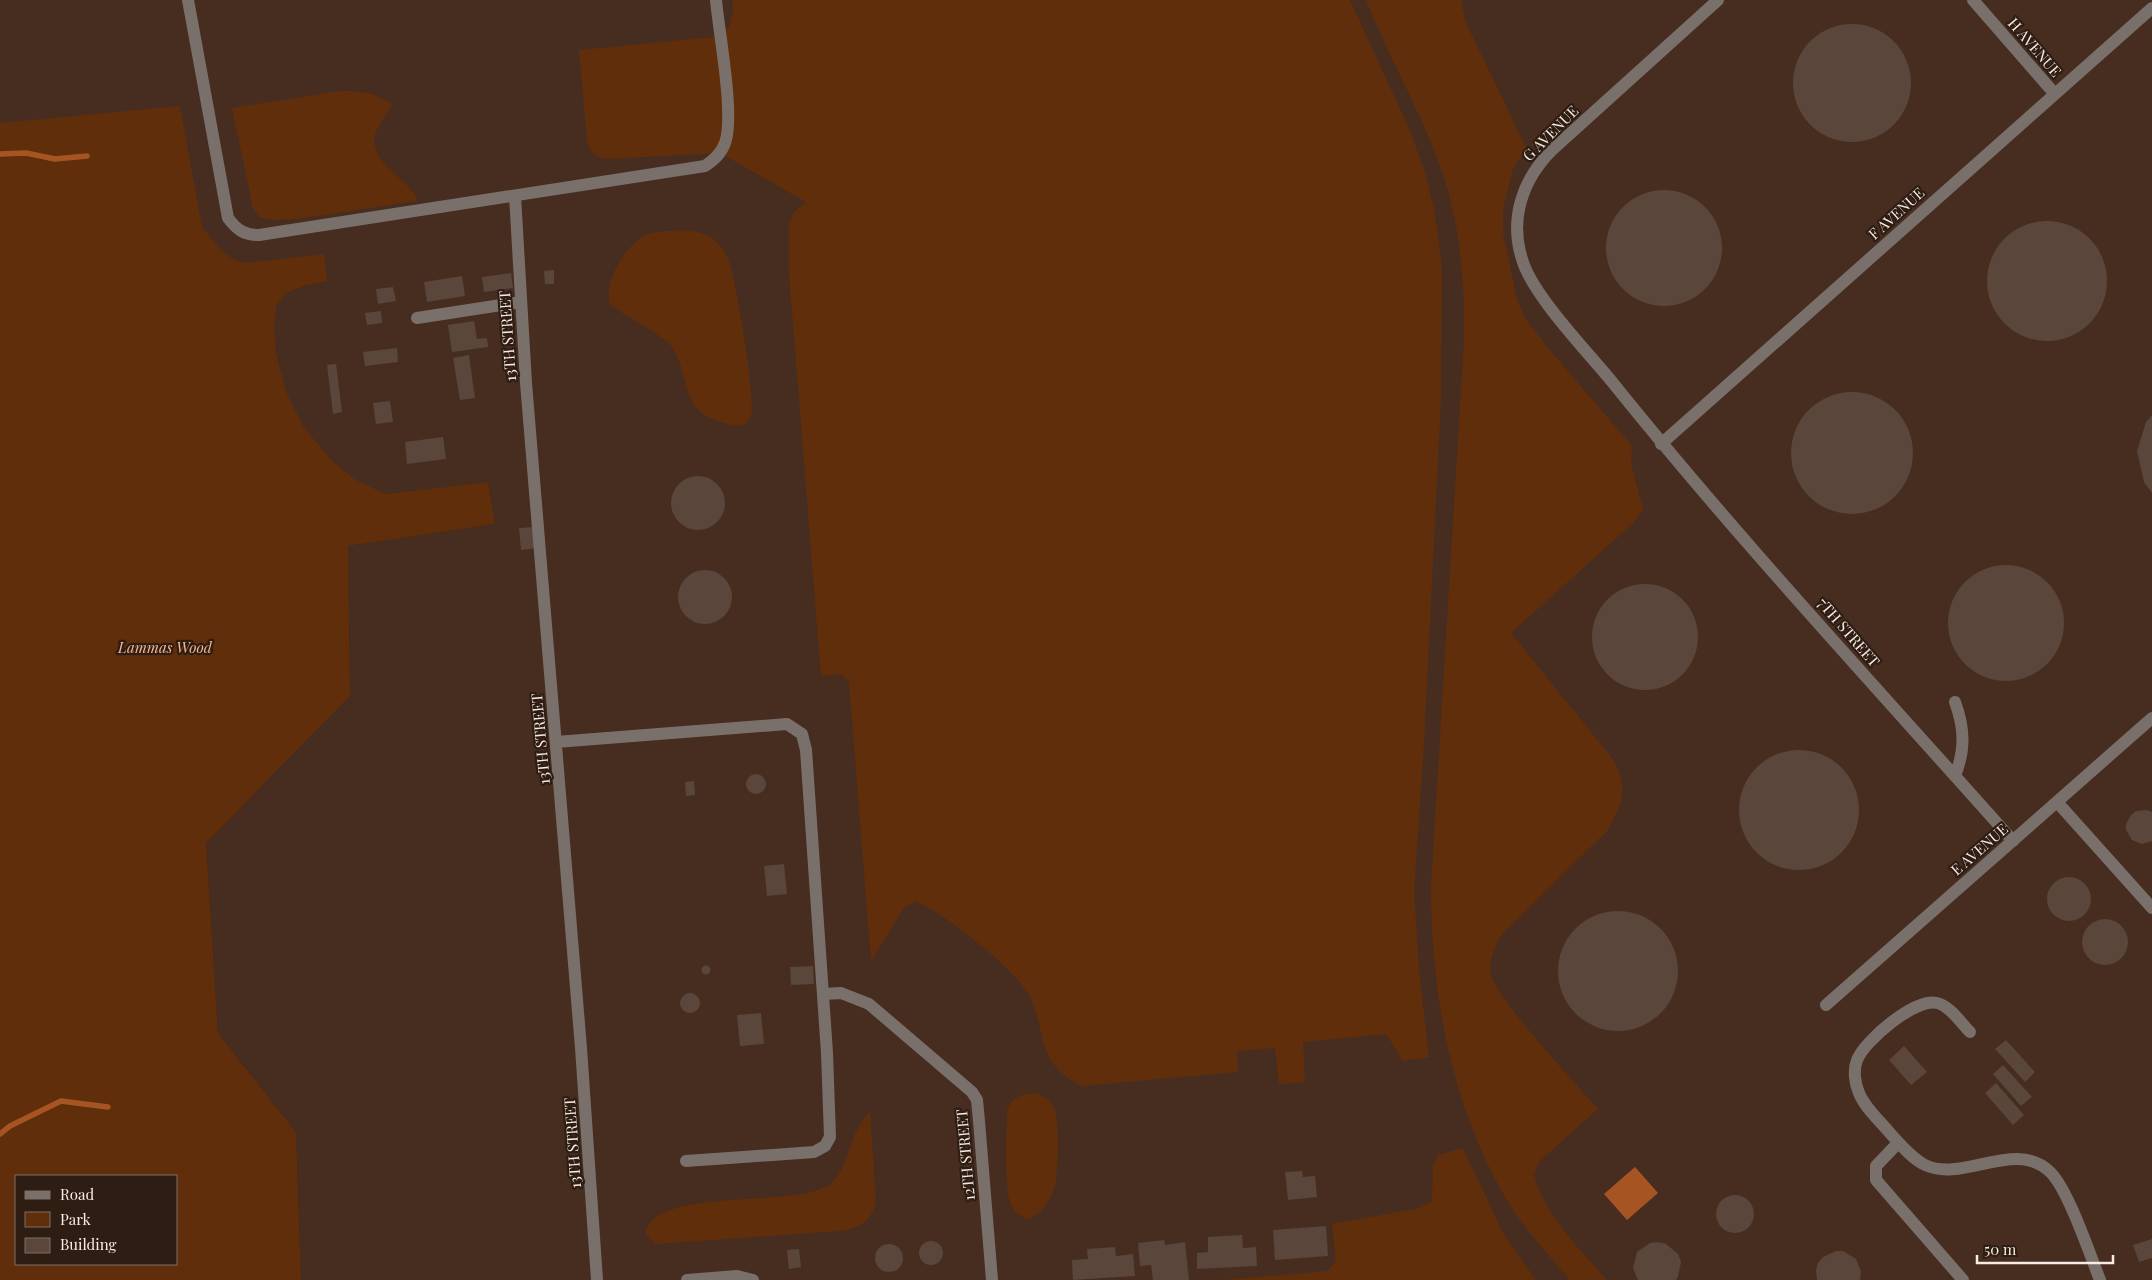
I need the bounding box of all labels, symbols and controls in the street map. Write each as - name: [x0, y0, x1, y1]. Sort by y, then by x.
- street label: H AVENUE: [2004, 13, 2066, 81]
- street label: G AVENUE: [1518, 101, 1582, 165]
- street label: F AVENUE: [1864, 183, 1928, 243]
- street label: 13TH STREET: [494, 290, 520, 382]
- street label: 7TH STREET: [1813, 593, 1885, 671]
- park label: Lammas Wood: [117, 637, 213, 657]
- street label: 13TH STREET: [526, 693, 554, 785]
- street label: E AVENUE: [1946, 819, 2012, 879]
- street label: 13TH STREET: [559, 1097, 585, 1189]
- street label: 12TH STREET: [951, 1108, 979, 1202]
- legend: [15, 1175, 178, 1265]
- text: Road: [60, 1184, 94, 1204]
- text: Park: [60, 1209, 92, 1229]
- scale bar: [1977, 1232, 2113, 1264]
- text: Building: [60, 1234, 117, 1254]
- text: 50 m: [1984, 1239, 2017, 1259]

